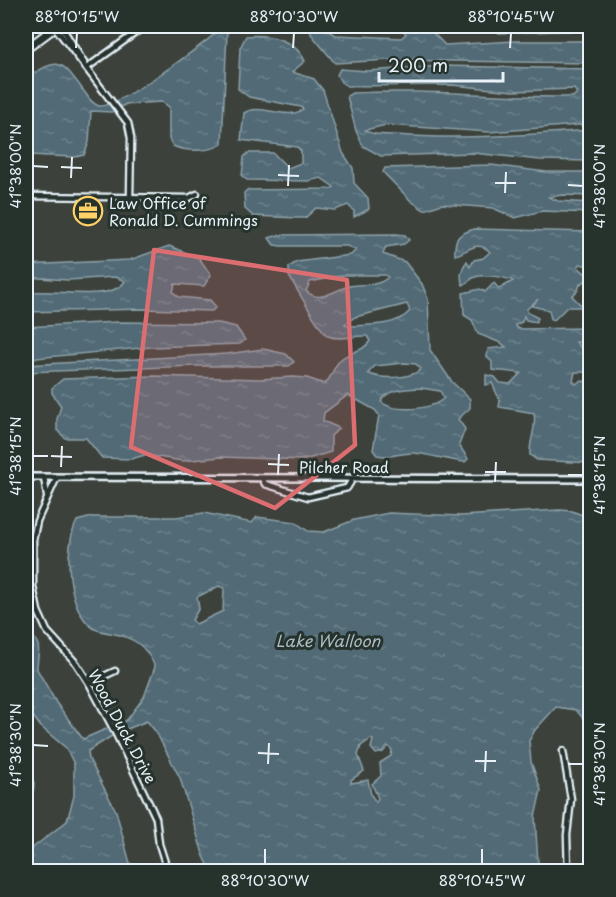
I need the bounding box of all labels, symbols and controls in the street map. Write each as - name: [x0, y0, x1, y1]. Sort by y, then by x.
- text: 88°10'15"W: [35, 4, 120, 27]
- text: 88°10'30"W: [250, 4, 339, 27]
- text: 88°10'45"W: [468, 4, 555, 27]
- scale bar: [379, 45, 504, 83]
- text: 200 m: [388, 51, 448, 78]
- text: 41°38'00"N: [3, 124, 26, 208]
- text: 41°38'00"N: [587, 144, 610, 228]
- place label: Law Office of Ronald D. Cummings: [109, 191, 258, 231]
- office icon: Law Office of Ronald D. Cummings: [72, 195, 104, 227]
- text: 41°38'15"N: [3, 416, 26, 496]
- text: 41°38'15"N: [587, 435, 610, 515]
- street label: Pilcher Road: [299, 455, 389, 478]
- water label: Lake Walloon: [276, 628, 382, 652]
- street label: Wood Duck Drive: [83, 665, 163, 787]
- text: 41°38'30"N: [3, 703, 26, 787]
- text: 41°38'30"N: [587, 722, 610, 806]
- text: 88°10'30"W: [221, 868, 310, 891]
- text: 88°10'45"W: [439, 868, 526, 891]

